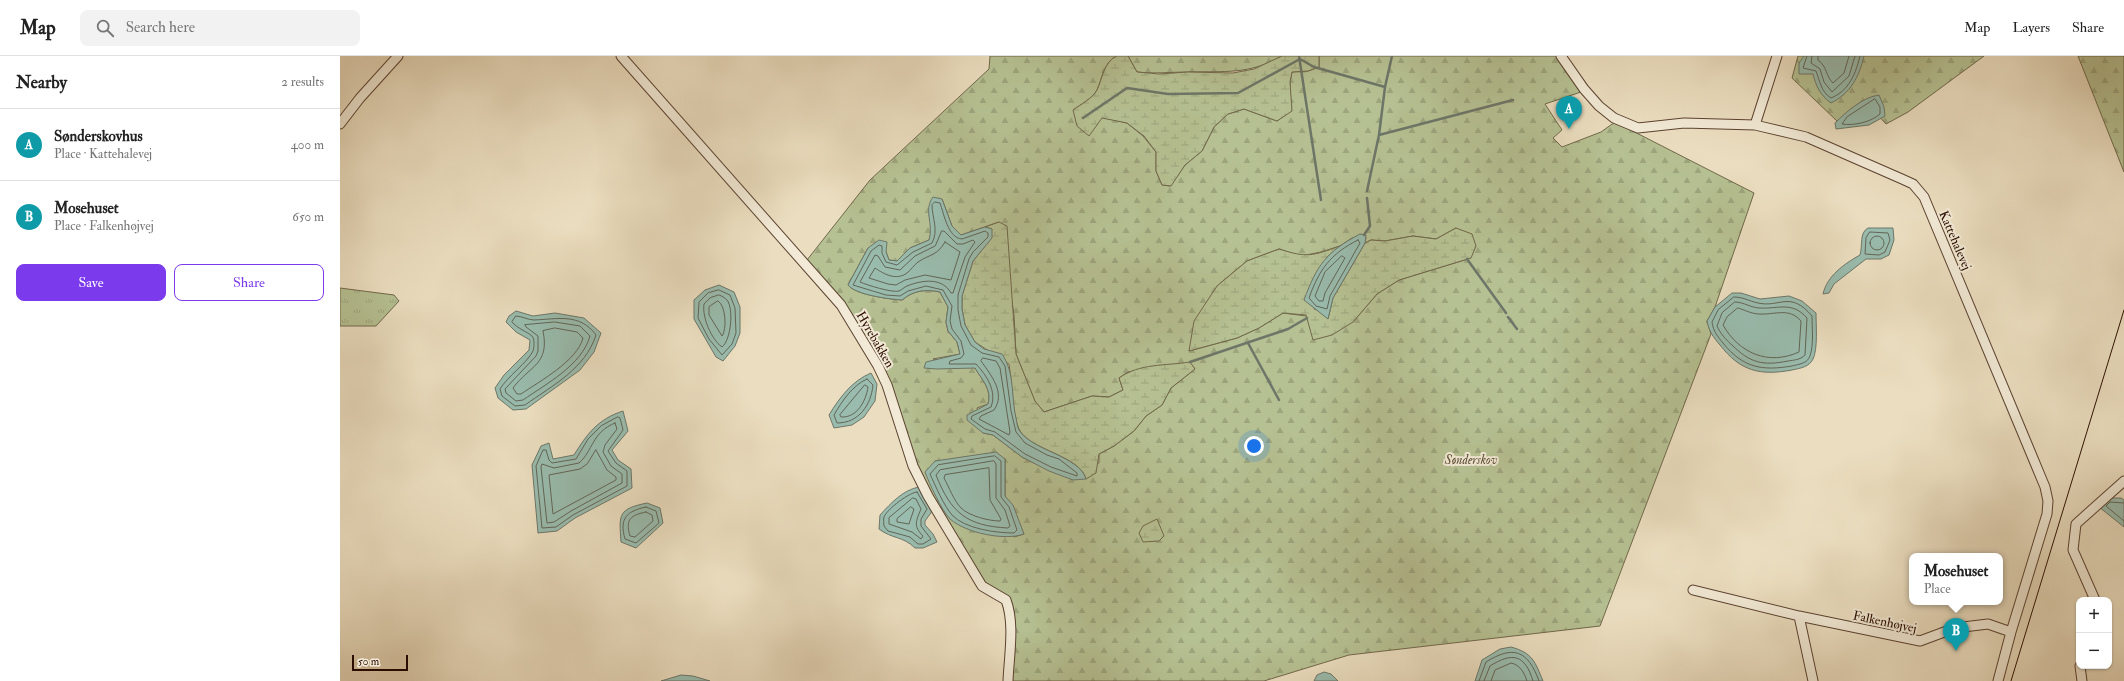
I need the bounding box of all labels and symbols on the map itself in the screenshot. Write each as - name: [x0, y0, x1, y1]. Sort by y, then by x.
- pin: A: [1556, 96, 1582, 129]
- street label: Kattehalevej: [1935, 208, 1975, 273]
- street label: Hyrebakken: [852, 308, 898, 371]
- your location: [1244, 436, 1264, 456]
- park label: Sønderskov: [1444, 452, 1498, 468]
- street label: Falkenhøjvej: [1851, 607, 1918, 637]
- pin: B: [1943, 618, 1969, 651]
- scale bar: [352, 653, 408, 672]

